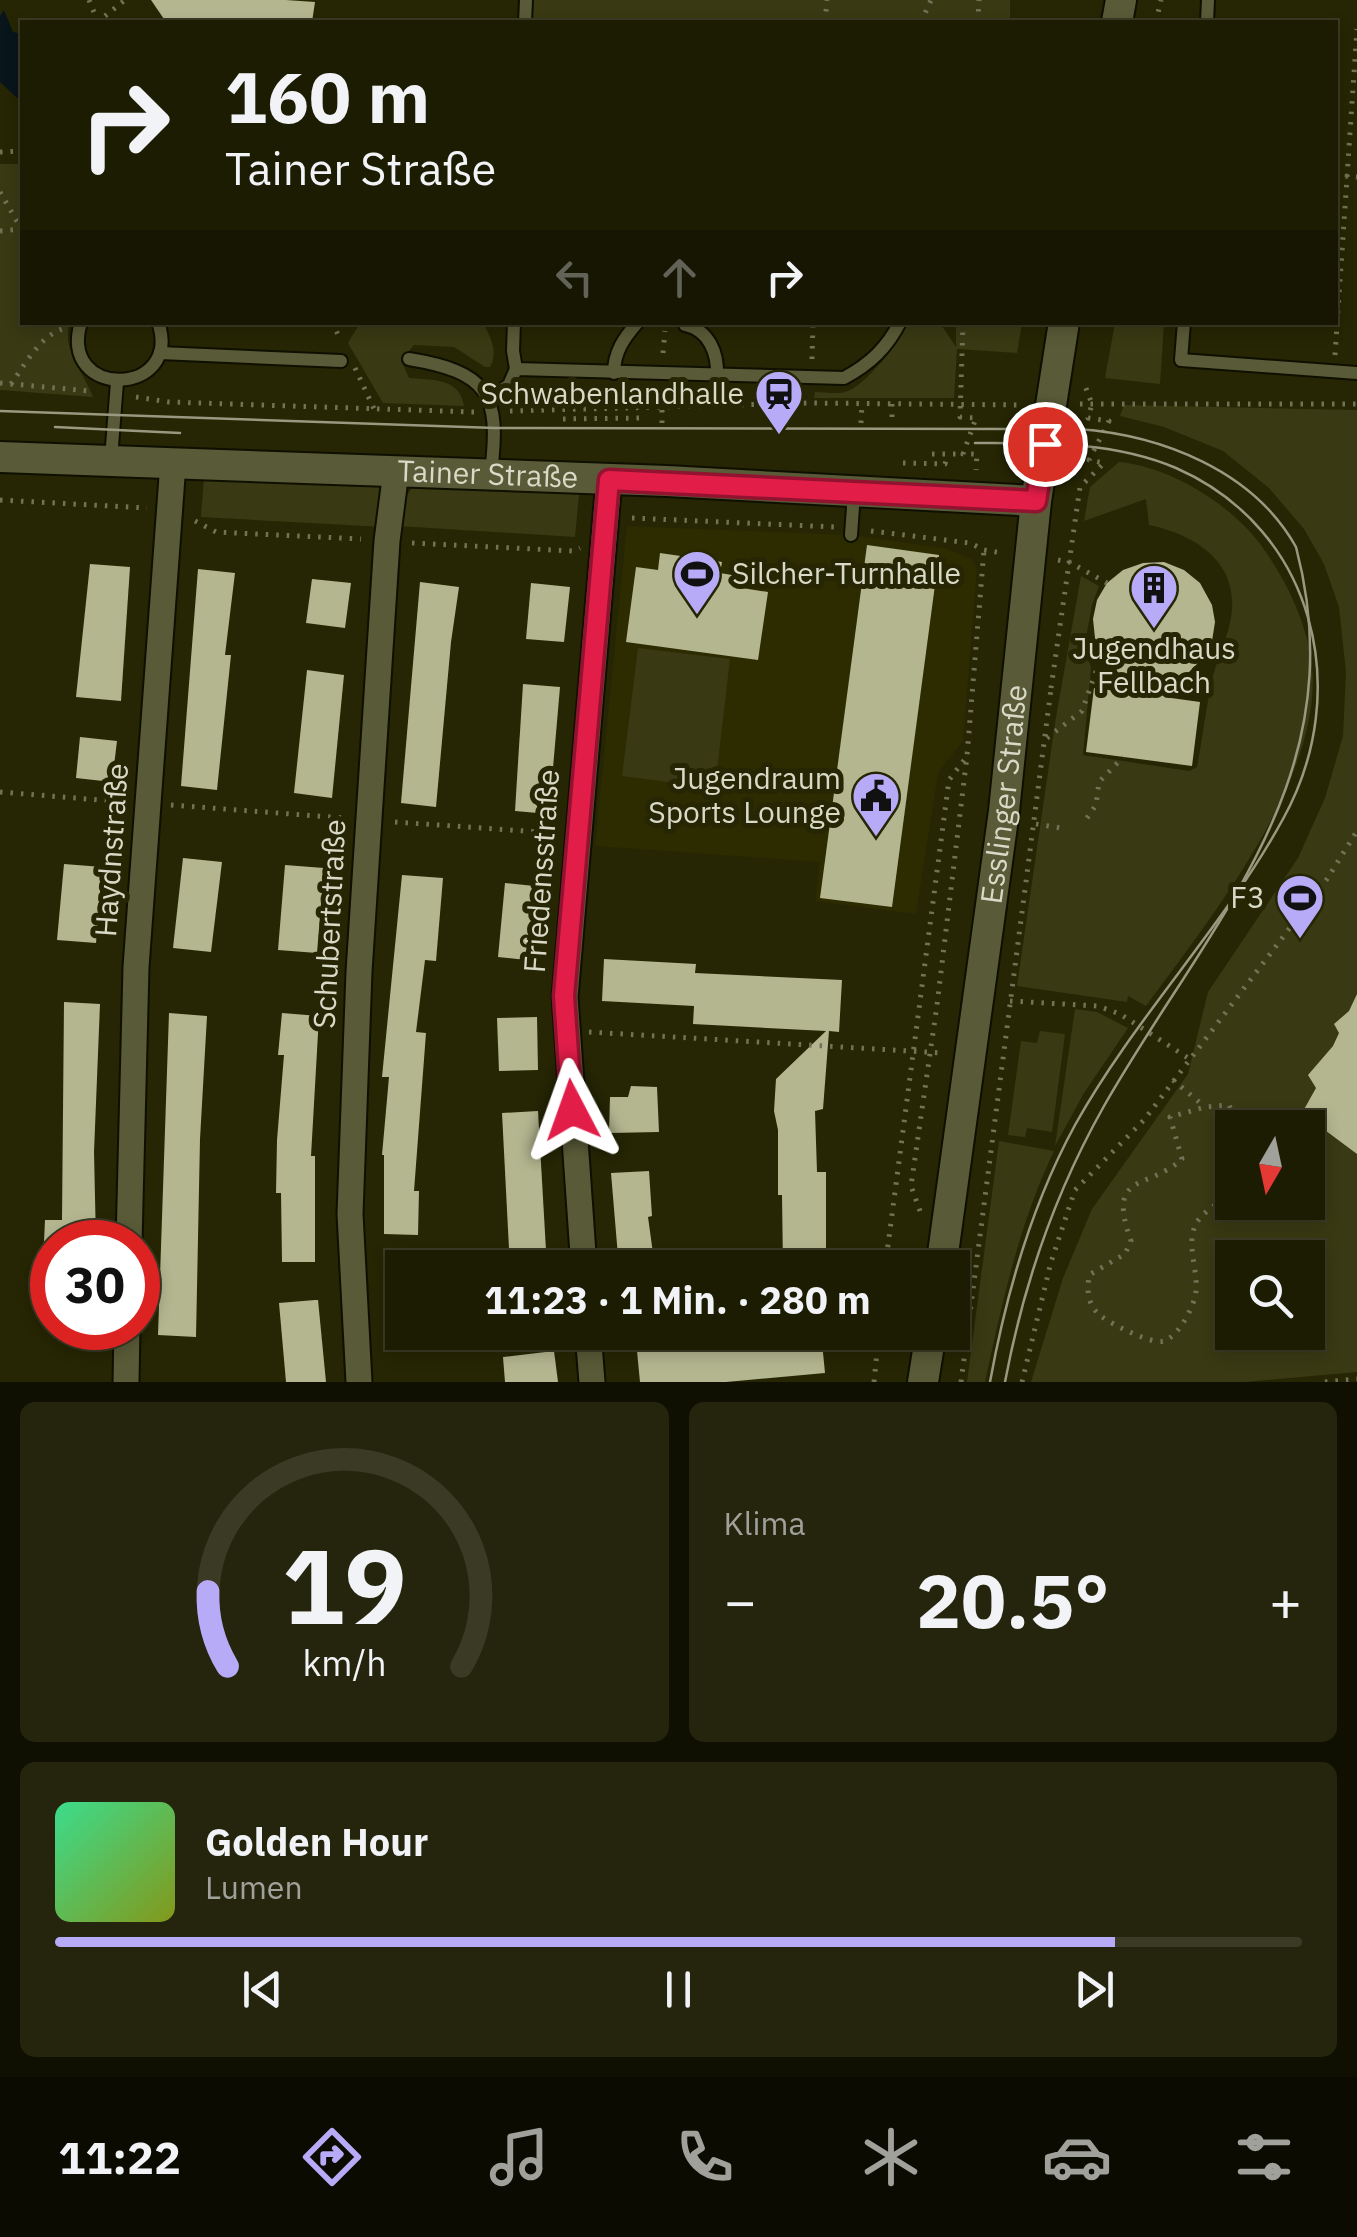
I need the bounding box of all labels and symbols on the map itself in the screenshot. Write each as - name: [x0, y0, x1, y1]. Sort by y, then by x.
- station icon: Schwabenlandhalle: [753, 368, 805, 436]
- place label: Schwabenlandhalle: [481, 373, 744, 412]
- pin: [1003, 402, 1088, 487]
- street label: Tainer Straße: [397, 450, 579, 496]
- sports icon: Silcher-Turnhalle: [671, 548, 723, 616]
- place label: Silcher-Turnhalle: [732, 553, 961, 592]
- building icon: Jugendhaus Fellbach: [1128, 562, 1180, 630]
- place label: Jugendhaus Fellbach: [1072, 628, 1236, 701]
- street label: Esslinger Straße: [970, 683, 1035, 906]
- place label: Jugendraum Sports Lounge: [648, 758, 841, 831]
- street label: Haydnstraße: [85, 762, 136, 938]
- street label: Friedensstraße: [514, 768, 567, 974]
- public building icon: Jugendraum Sports Lounge: [850, 770, 902, 838]
- street label: Schubertstraße: [304, 818, 353, 1030]
- sports icon: F3: [1274, 872, 1326, 940]
- place label: F3: [1230, 877, 1265, 916]
- position arrow: [520, 1058, 624, 1162]
- north arrow: [1215, 1110, 1325, 1220]
- speed limit sign: 30: [30, 1220, 160, 1350]

